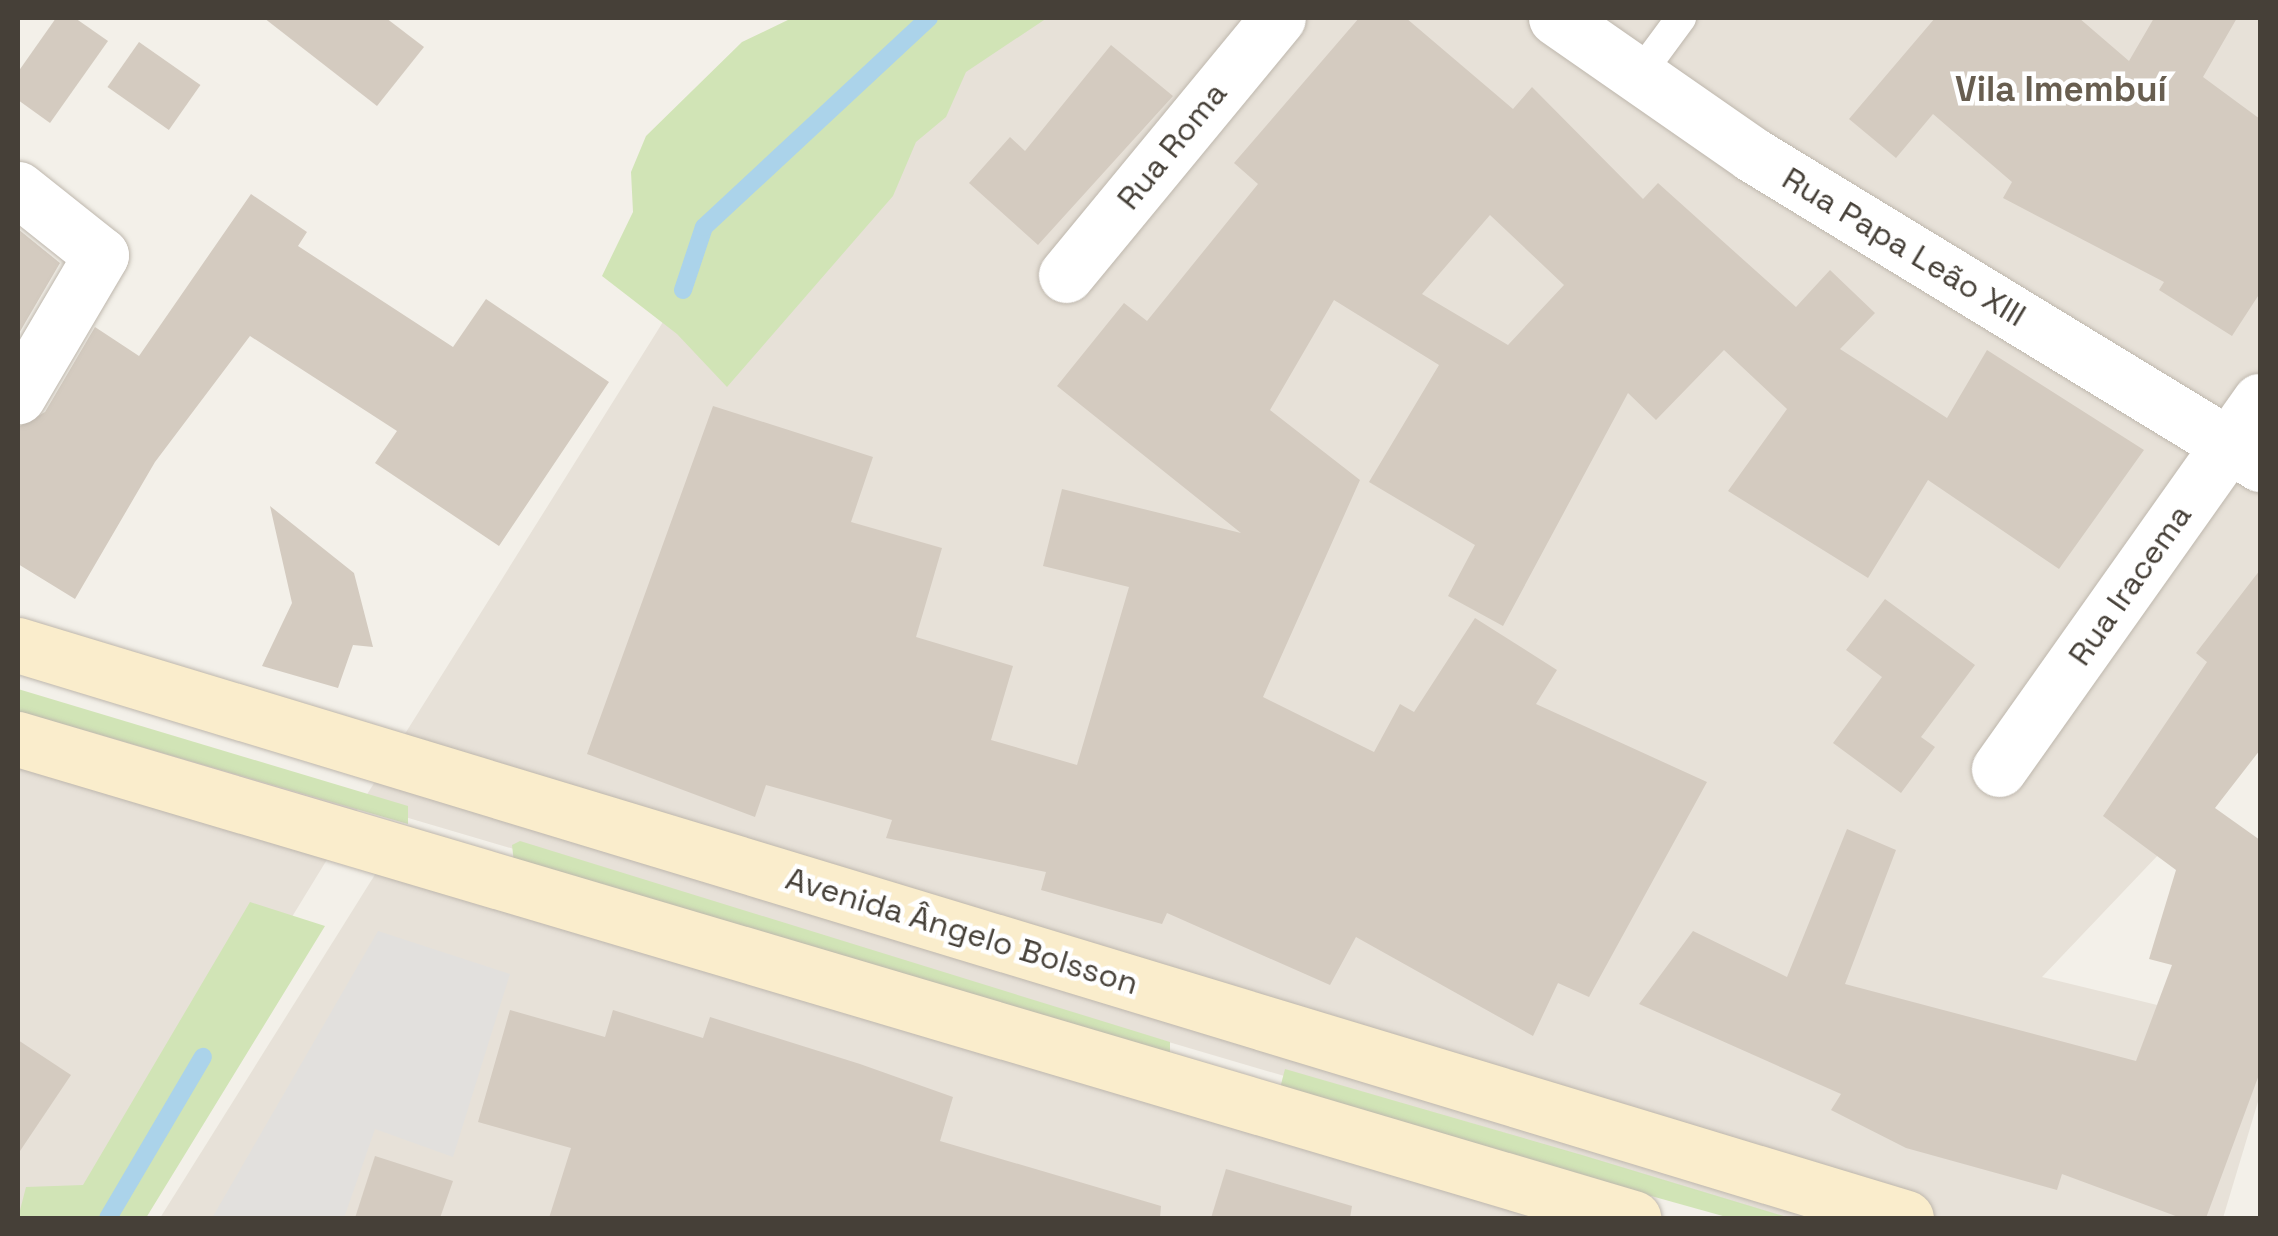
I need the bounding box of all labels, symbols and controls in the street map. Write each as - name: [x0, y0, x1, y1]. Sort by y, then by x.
- district label: Vila Imembuí: [1955, 68, 2167, 110]
- street label: Rua Roma: [1109, 75, 1235, 217]
- street label: Rua Papa Leão XIII: [1775, 159, 2033, 335]
- street label: Rua Iracema: [2060, 497, 2200, 673]
- street label: Avenida Ângelo Bolsson: [781, 859, 1143, 1003]

